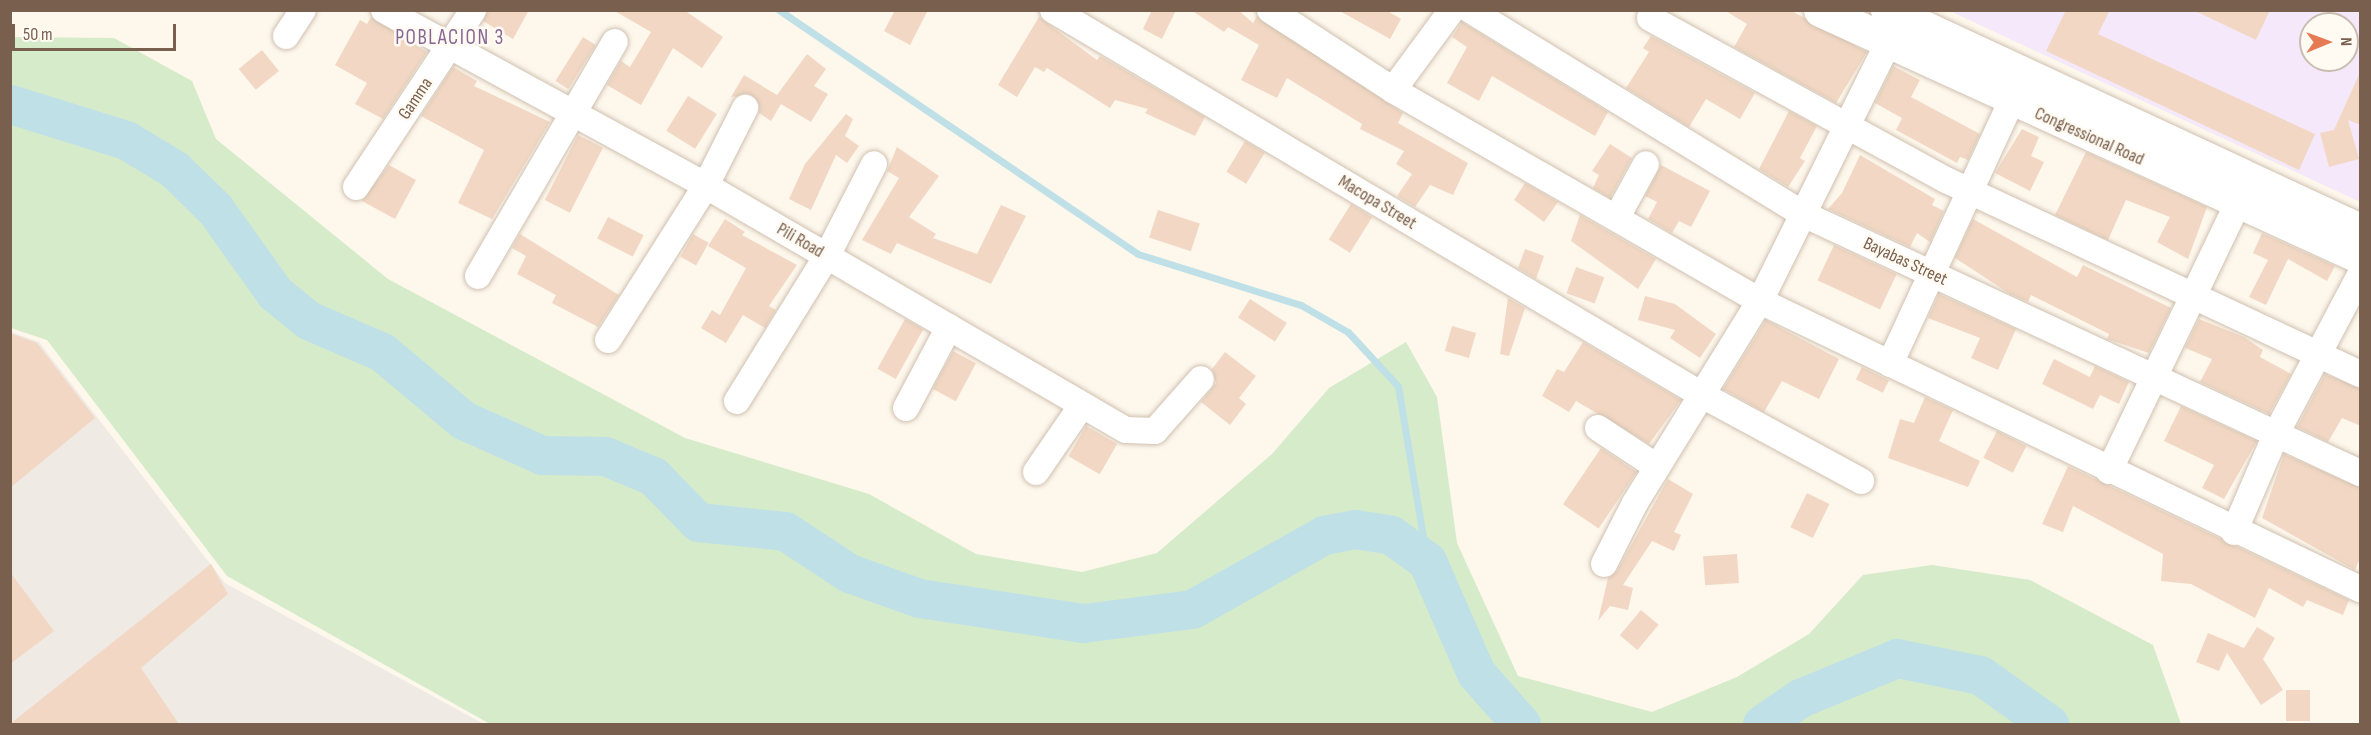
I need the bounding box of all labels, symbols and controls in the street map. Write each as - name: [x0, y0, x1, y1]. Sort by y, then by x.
- scale bar: [15, 12, 178, 50]
- north arrow: [2299, 12, 2359, 72]
- text: 50 m: [23, 24, 53, 45]
- district label: POBLACION 3: [395, 25, 505, 51]
- text: N: [2336, 37, 2355, 46]
- street label: Gamma: [394, 74, 438, 124]
- street label: Congressional Road: [2031, 103, 2147, 171]
- street label: Macopa Street: [1334, 171, 1420, 235]
- street label: Pili Road: [773, 219, 827, 263]
- street label: Bayabas Street: [1860, 233, 1950, 291]

